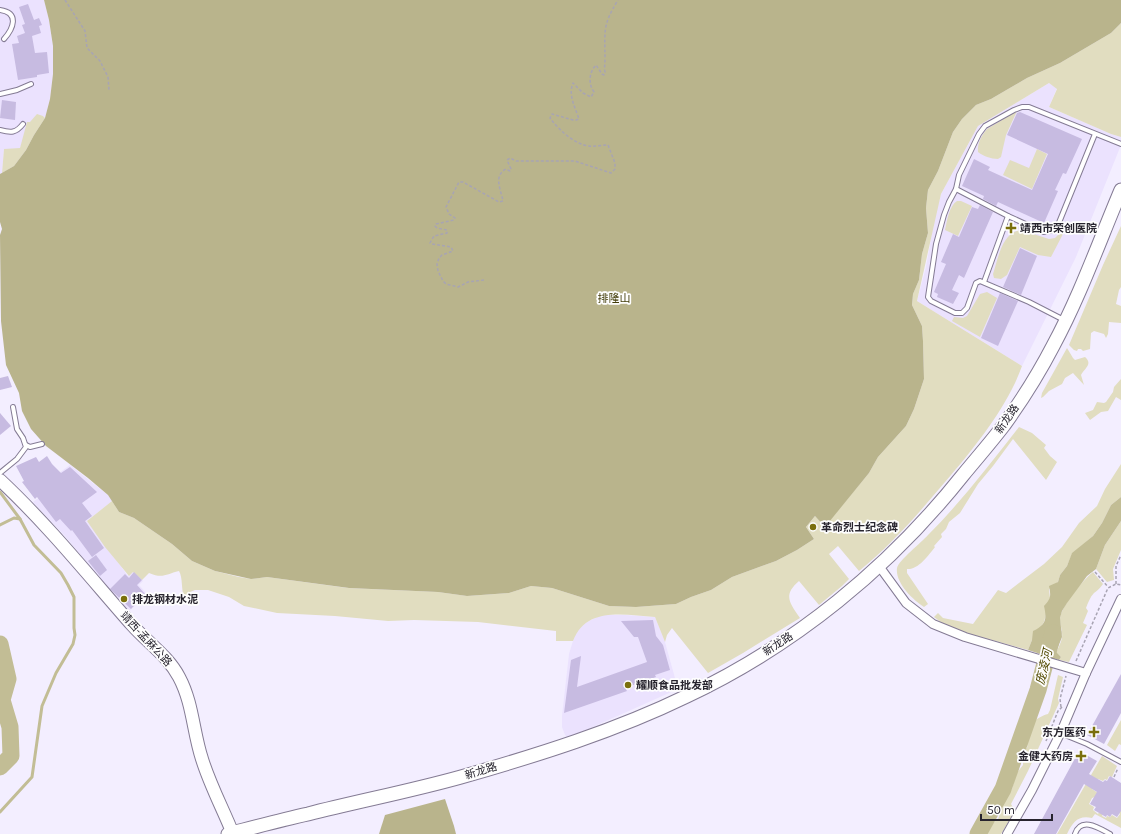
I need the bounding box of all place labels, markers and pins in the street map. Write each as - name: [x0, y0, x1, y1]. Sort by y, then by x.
- marker: 靖西市荣创医院: [1005, 222, 1017, 234]
- place label: 靖西市荣创医院: [1020, 222, 1097, 235]
- place label: 革命烈士纪念碑: [821, 521, 898, 534]
- marker: 革命烈士纪念碑: [808, 522, 818, 532]
- place label: 排龙钢材水泥: [132, 593, 198, 606]
- marker: 排龙钢材水泥: [119, 594, 129, 604]
- place label: 耀顺食品批发部: [636, 679, 713, 692]
- marker: 耀顺食品批发部: [623, 680, 633, 690]
- place label: 东方医药: [1042, 726, 1086, 739]
- marker: 东方医药: [1089, 727, 1099, 737]
- place label: 金健大药房: [1018, 750, 1073, 763]
- marker: 金健大药房: [1076, 751, 1086, 761]

